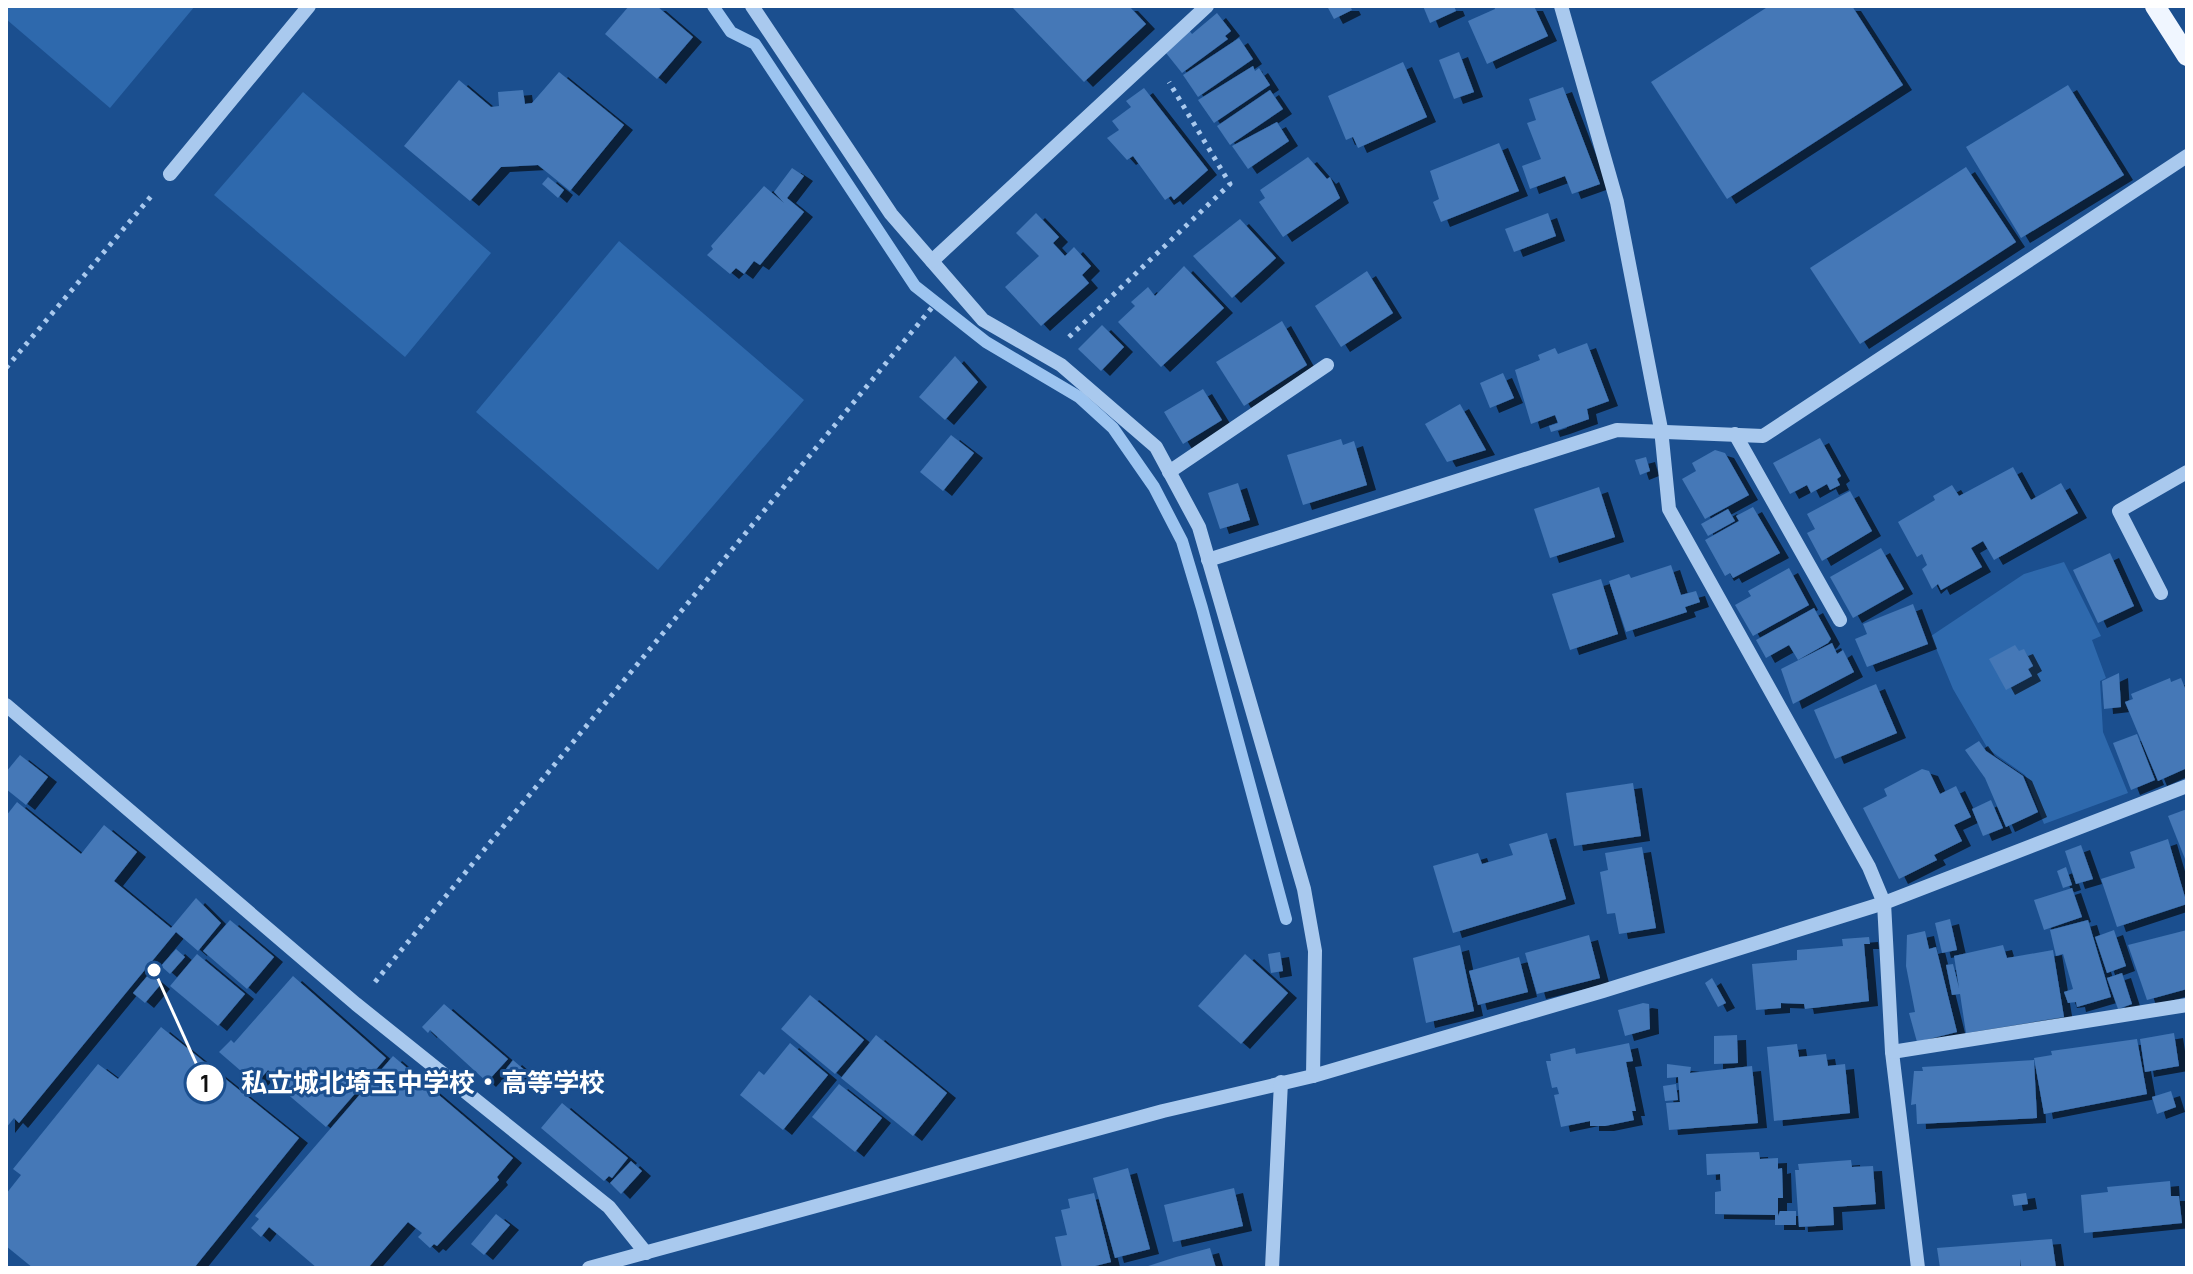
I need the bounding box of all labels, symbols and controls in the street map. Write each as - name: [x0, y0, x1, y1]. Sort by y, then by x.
- callout: 私立城北埼玉中学校・高等学校: [185, 1058, 621, 1108]
- text: 私立城北埼玉中学校・高等学校: [241, 1064, 605, 1100]
- text: 1: [200, 1066, 210, 1099]

